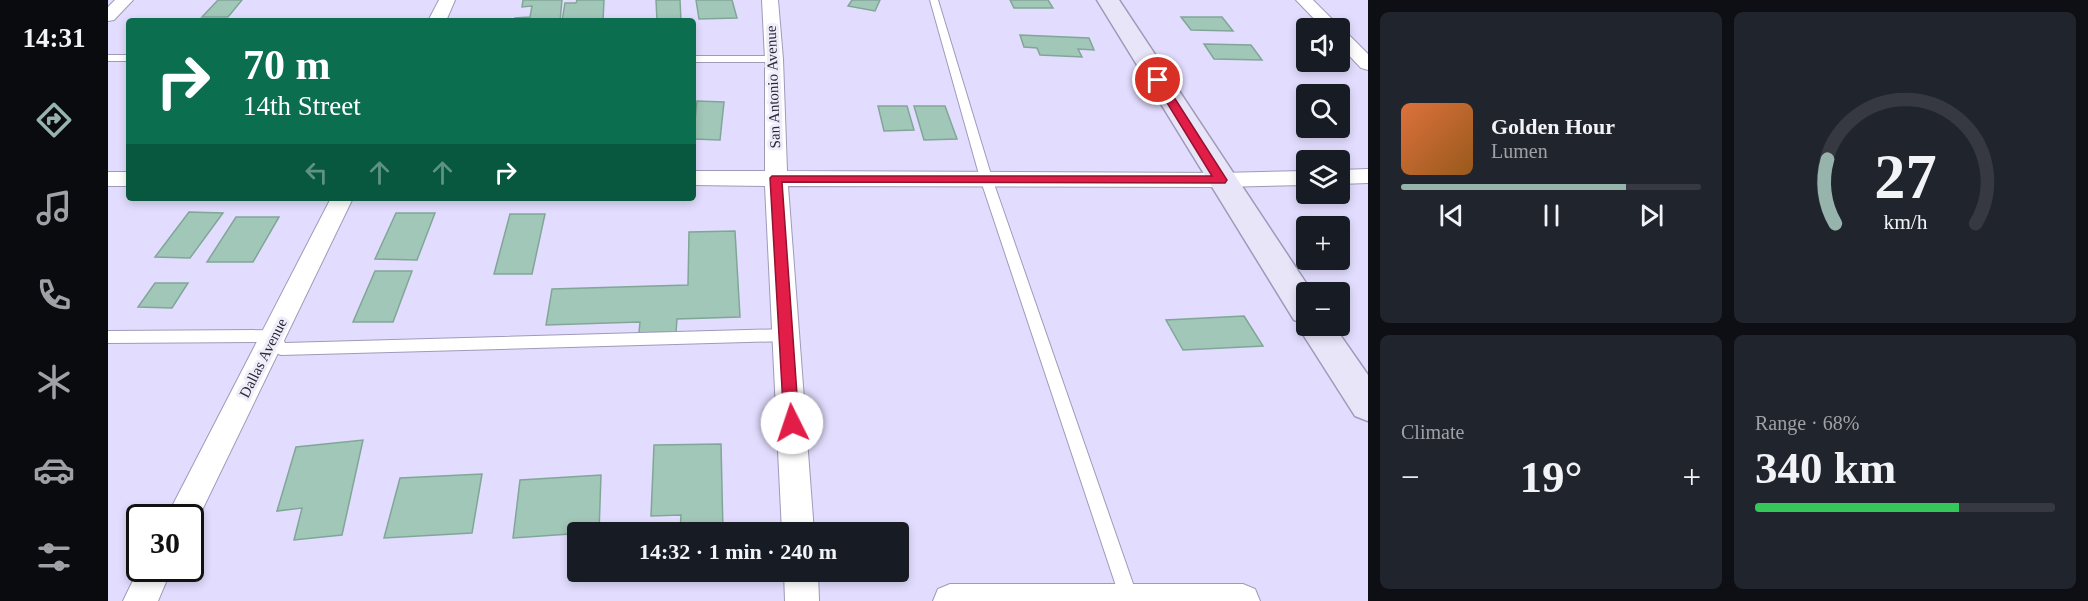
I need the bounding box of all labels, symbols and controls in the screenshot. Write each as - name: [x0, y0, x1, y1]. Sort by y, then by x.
- map controls: [1296, 18, 1350, 336]
- button: sound: [1296, 18, 1350, 72]
- text: 14:31: [23, 23, 86, 53]
- street label: San Antonio Avenue: [763, 25, 783, 149]
- icon: right: [144, 42, 222, 120]
- text: 70 m: [243, 42, 331, 88]
- pin: [1132, 54, 1183, 105]
- icon: arrive: [1141, 63, 1174, 96]
- button: search: [1296, 84, 1350, 138]
- text: 14th Street: [243, 91, 361, 121]
- icon: directions: [33, 99, 75, 141]
- text: Golden Hour: [1491, 114, 1615, 139]
- text: Lumen: [1491, 140, 1548, 162]
- text: 27: [1874, 143, 1936, 212]
- button: layers: [1296, 150, 1350, 204]
- icon: left: [300, 156, 333, 189]
- icon: ahead: [363, 156, 396, 189]
- icon: ahead: [426, 156, 459, 189]
- icon: right: [489, 156, 522, 189]
- icon: music: [33, 187, 75, 229]
- icon: previous: [1435, 199, 1468, 232]
- icon: pause: [1535, 199, 1568, 232]
- icon: next: [1635, 199, 1668, 232]
- text: km/h: [1883, 211, 1927, 235]
- button: +: [1296, 216, 1350, 270]
- icon: phone: [33, 274, 75, 316]
- button: −: [1296, 282, 1350, 336]
- street label: Dallas Avenue: [236, 315, 290, 400]
- icon: climate: [33, 361, 75, 403]
- position arrow: [760, 391, 824, 455]
- text: Range · 68%: [1755, 412, 1859, 434]
- text: Climate: [1401, 421, 1464, 443]
- text: 340 km: [1755, 443, 1896, 493]
- icon: car: [33, 449, 75, 491]
- text: 19°: [1520, 452, 1583, 502]
- text: −: [1401, 459, 1420, 495]
- text: +: [1682, 459, 1701, 495]
- speed limit sign: 30: [126, 504, 204, 582]
- icon: filters: [33, 536, 75, 578]
- text: 14:32 · 1 min · 240 m: [639, 539, 837, 564]

